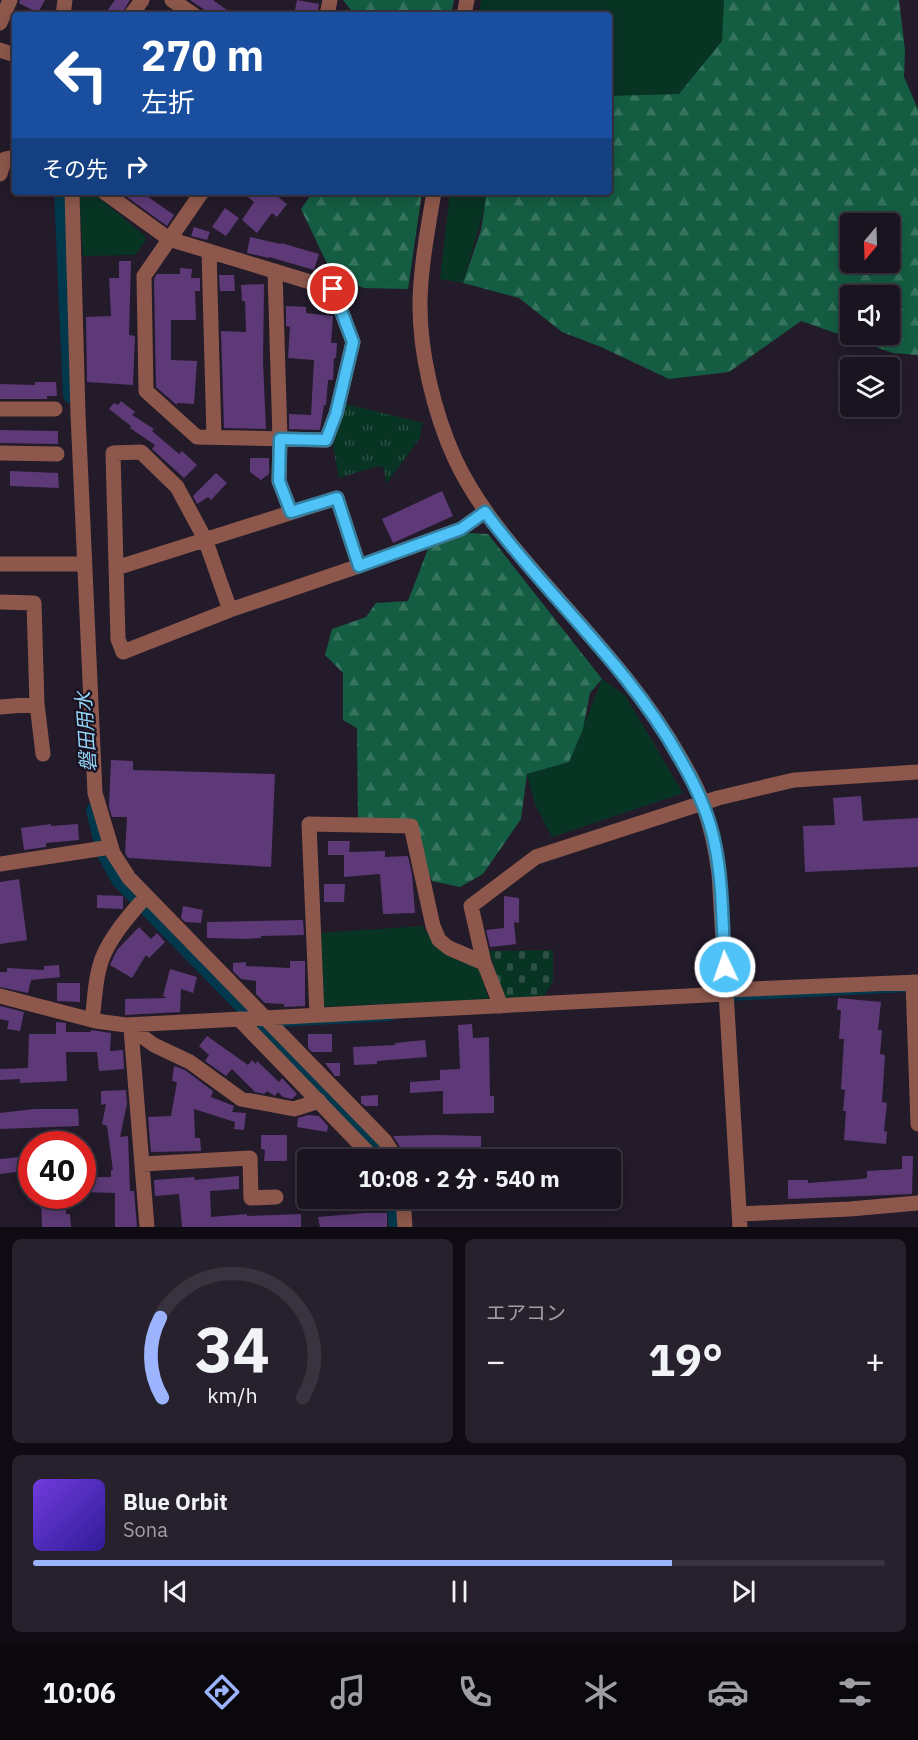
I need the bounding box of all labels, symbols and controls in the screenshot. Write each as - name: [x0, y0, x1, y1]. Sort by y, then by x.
- text: 270 m: [141, 28, 264, 83]
- icon: left: [42, 36, 120, 114]
- text: 左折: [141, 84, 195, 119]
- icon: right: [120, 150, 153, 183]
- text: その先: [42, 154, 108, 183]
- north arrow: [840, 213, 900, 273]
- map controls: [840, 213, 900, 417]
- pin: [307, 263, 358, 314]
- icon: arrive: [316, 272, 349, 305]
- button: sound: [840, 285, 900, 345]
- button: layers: [840, 357, 900, 417]
- water label: 磐田用水: [69, 689, 102, 773]
- position arrow: [693, 935, 757, 999]
- speed limit sign: 40: [18, 1131, 96, 1209]
- text: 10:08 · 2 分 · 540 m: [358, 1164, 560, 1193]
- text: エアコン: [486, 1299, 566, 1326]
- text: 34: [195, 1308, 270, 1389]
- text: 19°: [648, 1330, 723, 1388]
- text: −: [486, 1339, 506, 1382]
- text: +: [865, 1339, 885, 1382]
- text: km/h: [207, 1381, 258, 1409]
- text: Blue Orbit: [123, 1487, 228, 1516]
- text: Sona: [123, 1516, 168, 1543]
- icon: previous: [159, 1575, 192, 1608]
- icon: pause: [443, 1575, 476, 1608]
- icon: next: [727, 1575, 760, 1608]
- icon: directions: [201, 1671, 243, 1713]
- icon: music: [327, 1671, 369, 1713]
- icon: phone: [454, 1671, 496, 1713]
- icon: climate: [580, 1671, 622, 1713]
- icon: car: [707, 1671, 749, 1713]
- icon: filters: [834, 1671, 876, 1713]
- text: 10:06: [42, 1675, 116, 1710]

